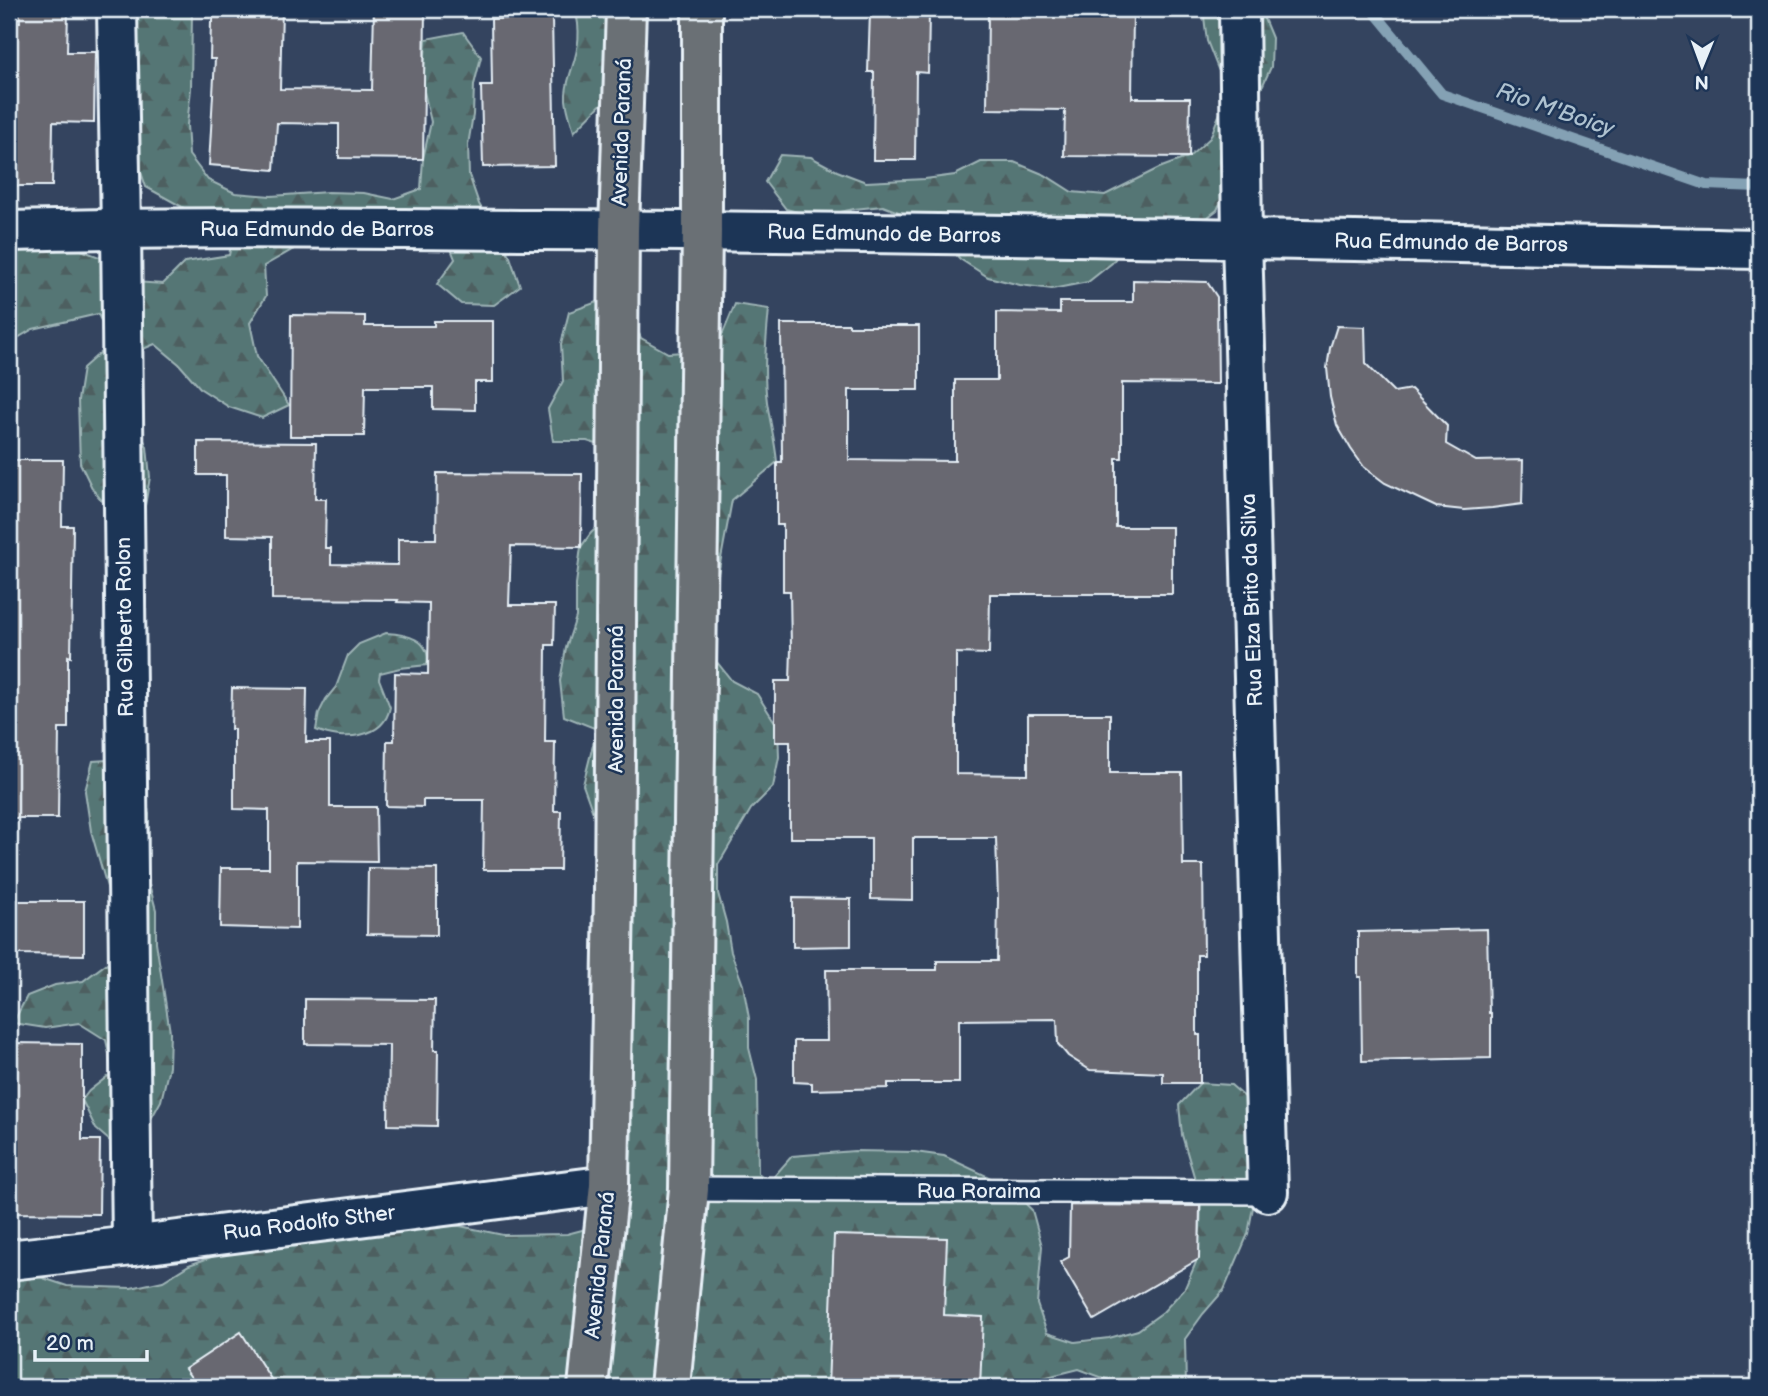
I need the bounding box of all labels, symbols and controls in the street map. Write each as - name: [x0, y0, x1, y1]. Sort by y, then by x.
- north arrow: [1666, 32, 1736, 102]
- street label: Avenida Paraná: [607, 58, 637, 206]
- text: N: [1694, 70, 1709, 93]
- water label: Rio M'Boicy: [1492, 77, 1618, 143]
- street label: Rua Edmundo de Barros: [200, 217, 434, 242]
- street label: Rua Edmundo de Barros: [767, 219, 1001, 249]
- street label: Rua Edmundo de Barros: [1334, 228, 1568, 258]
- street label: Rua Elza Brito da Silva: [1236, 493, 1268, 707]
- street label: Rua Gilberto Rolon: [111, 537, 139, 717]
- street label: Avenida Paraná: [604, 625, 629, 773]
- street label: Rua Roraima: [917, 1179, 1041, 1204]
- street label: Avenida Paraná: [580, 1190, 620, 1340]
- street label: Rua Rodolfo Sther: [221, 1200, 397, 1246]
- scale bar: [35, 1319, 147, 1363]
- text: 20 m: [46, 1331, 94, 1356]

